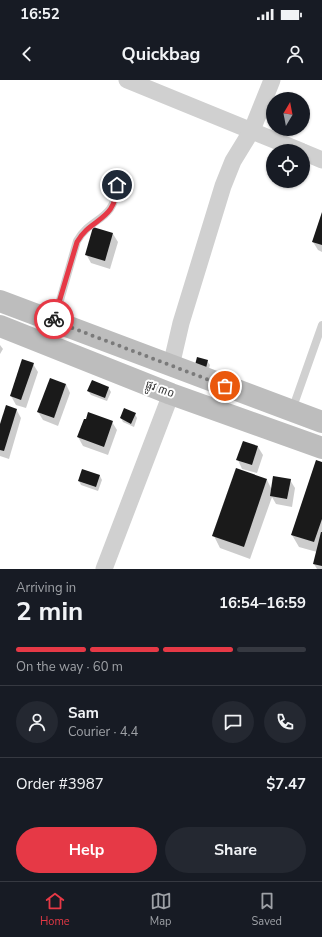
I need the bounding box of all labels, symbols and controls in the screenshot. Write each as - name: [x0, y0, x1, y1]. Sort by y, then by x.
- text: 16:52: [20, 4, 60, 24]
- text: Quickbag: [122, 42, 200, 66]
- icon: back: [16, 43, 38, 65]
- icon: person: [284, 43, 306, 65]
- north arrow: [266, 92, 310, 136]
- map controls: [266, 92, 310, 188]
- button: locate: [266, 144, 310, 188]
- pin: [100, 168, 134, 202]
- icon: home: [106, 174, 128, 196]
- courier: [34, 299, 74, 339]
- icon: bike: [43, 308, 65, 330]
- pin: [208, 369, 242, 403]
- icon: bag: [214, 375, 236, 397]
- street label: ផ្លូវ ៣០: [143, 377, 177, 403]
- text: Arriving in: [16, 579, 76, 597]
- text: 16:54–16:59: [219, 593, 306, 613]
- text: 2 min: [16, 594, 83, 629]
- text: On the way · 60 m: [16, 658, 123, 676]
- button: person: [16, 701, 58, 743]
- button: chat: [212, 701, 254, 743]
- button: phone: [264, 701, 306, 743]
- text: Sam: [68, 703, 99, 723]
- text: Courier · 4.4: [68, 723, 138, 741]
- text: Order #3987: [16, 774, 104, 794]
- text: $7.47: [266, 774, 306, 794]
- button: Help: [16, 827, 157, 873]
- button: Share: [165, 827, 306, 873]
- tab: Home: [40, 890, 70, 929]
- tab: Map: [150, 890, 172, 929]
- tab: Saved: [252, 890, 282, 929]

